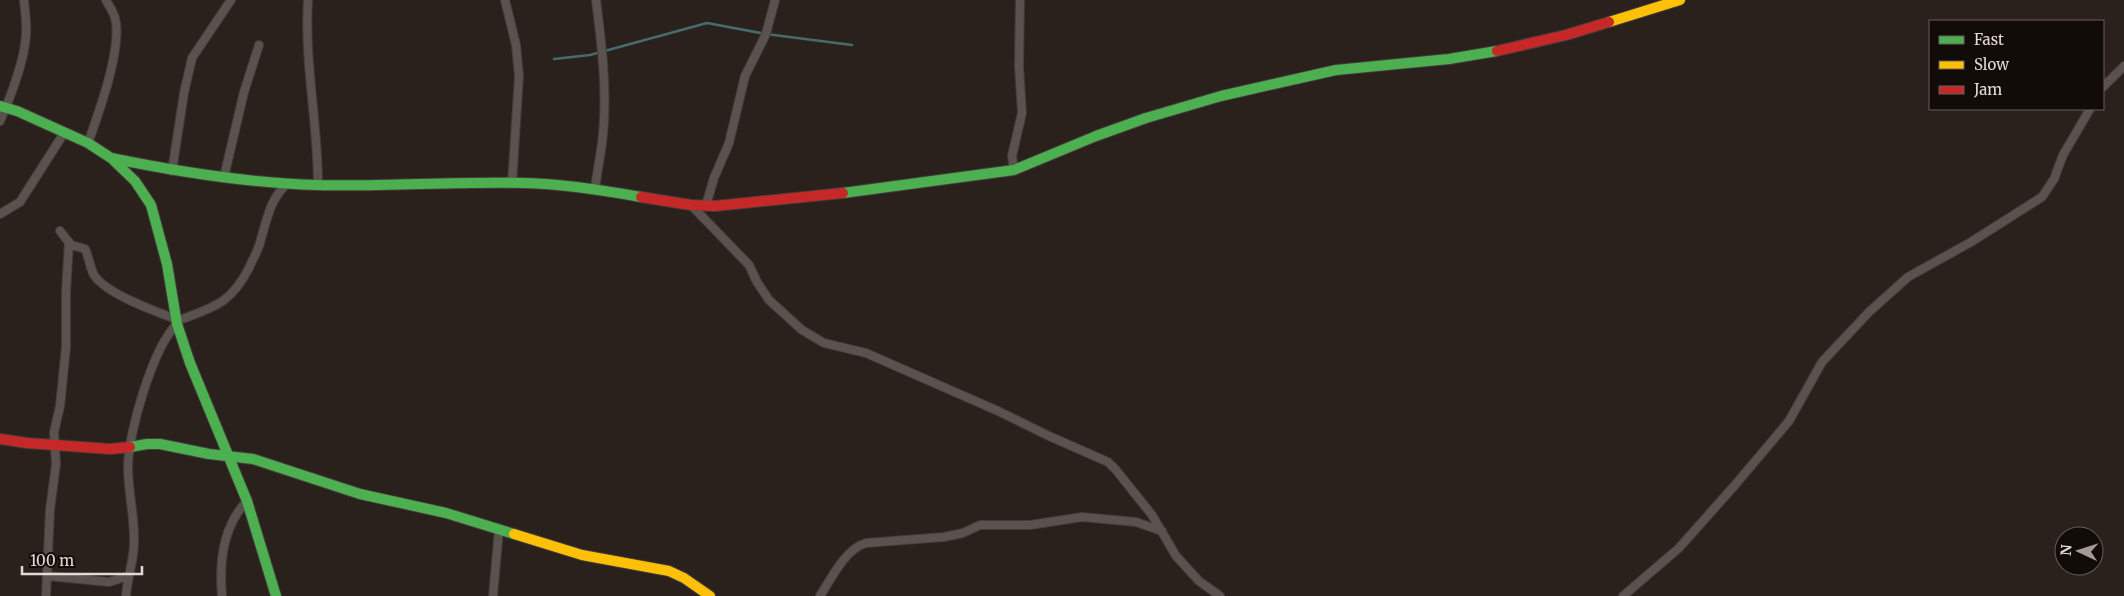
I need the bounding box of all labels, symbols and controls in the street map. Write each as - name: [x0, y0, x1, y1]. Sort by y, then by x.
- legend: [1929, 20, 2104, 110]
- text: Fast: [1974, 30, 2004, 49]
- text: Slow: [1974, 55, 2009, 74]
- text: Jam: [1973, 80, 2002, 99]
- north arrow: [2054, 526, 2104, 576]
- scale bar: [22, 544, 142, 576]
- text: N: [2057, 544, 2075, 556]
- text: 100 m: [30, 551, 74, 570]

